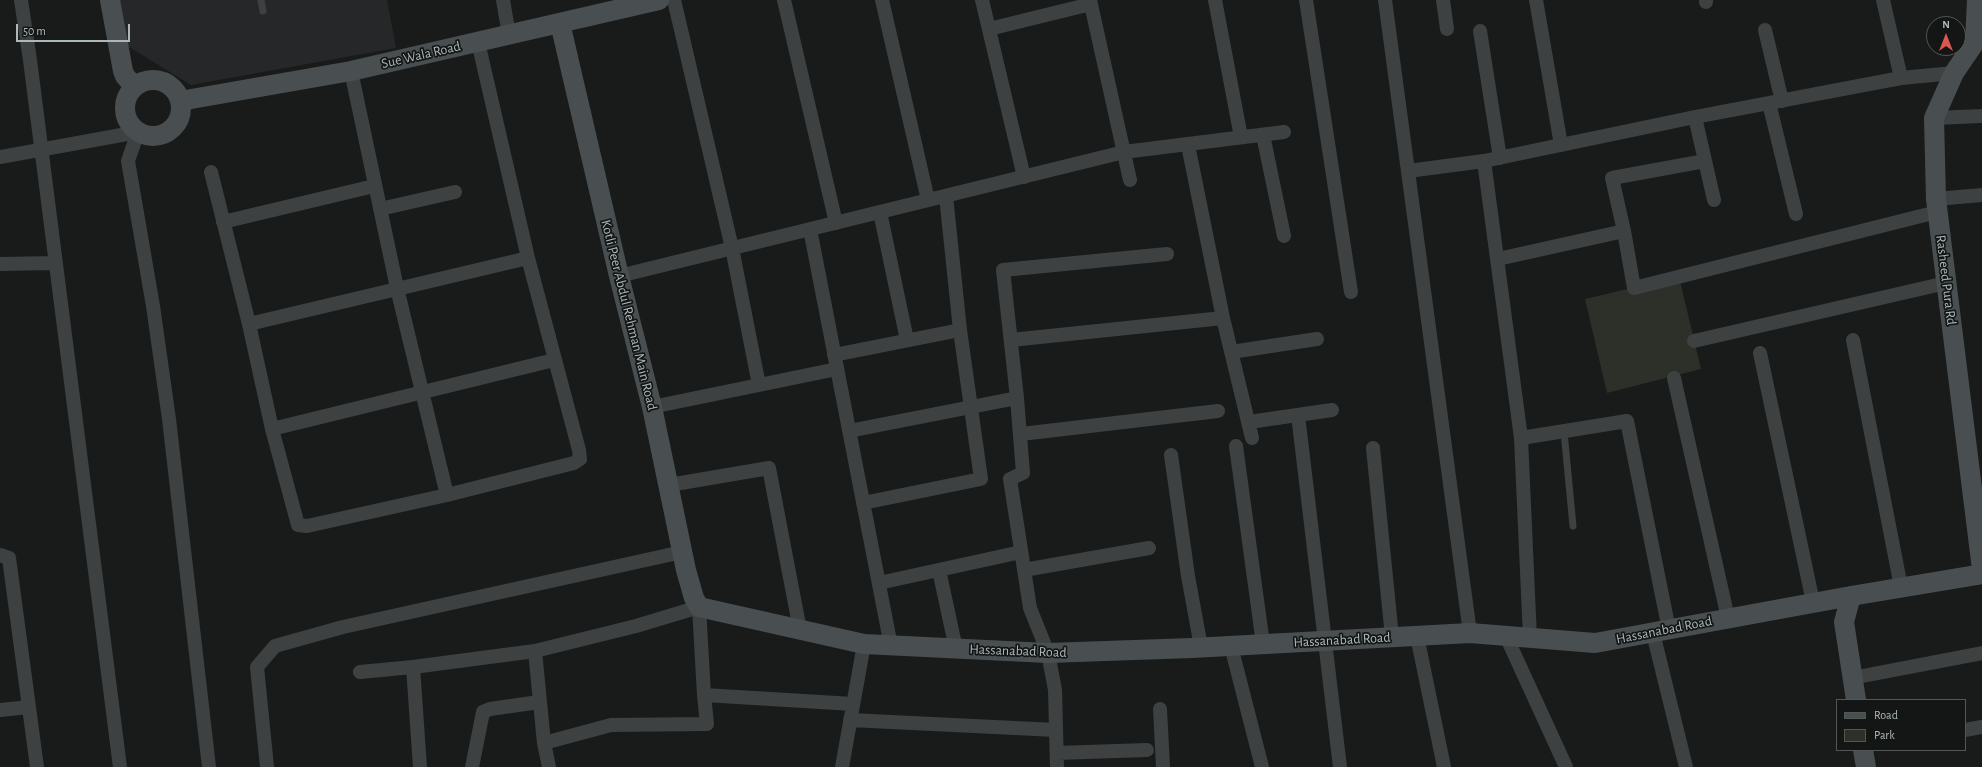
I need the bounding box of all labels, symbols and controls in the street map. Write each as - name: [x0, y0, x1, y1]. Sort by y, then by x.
- scale bar: [18, 16, 132, 42]
- north arrow: [1926, 16, 1966, 56]
- text: N: [1942, 19, 1950, 30]
- text: 50 m: [23, 25, 46, 37]
- street label: Sue Wala Road: [380, 38, 462, 72]
- street label: Kotli Peer Abdul Rehman Main Road: [597, 218, 661, 412]
- street label: Rasheed Pura Rd: [1932, 234, 1960, 326]
- street label: Hassanabad Road: [1615, 612, 1713, 648]
- street label: Hassanabad Road: [1293, 629, 1391, 651]
- street label: Hassanabad Road: [969, 641, 1067, 661]
- legend: [1836, 699, 1966, 751]
- text: Road: [1874, 709, 1898, 721]
- text: Park: [1874, 729, 1895, 741]

